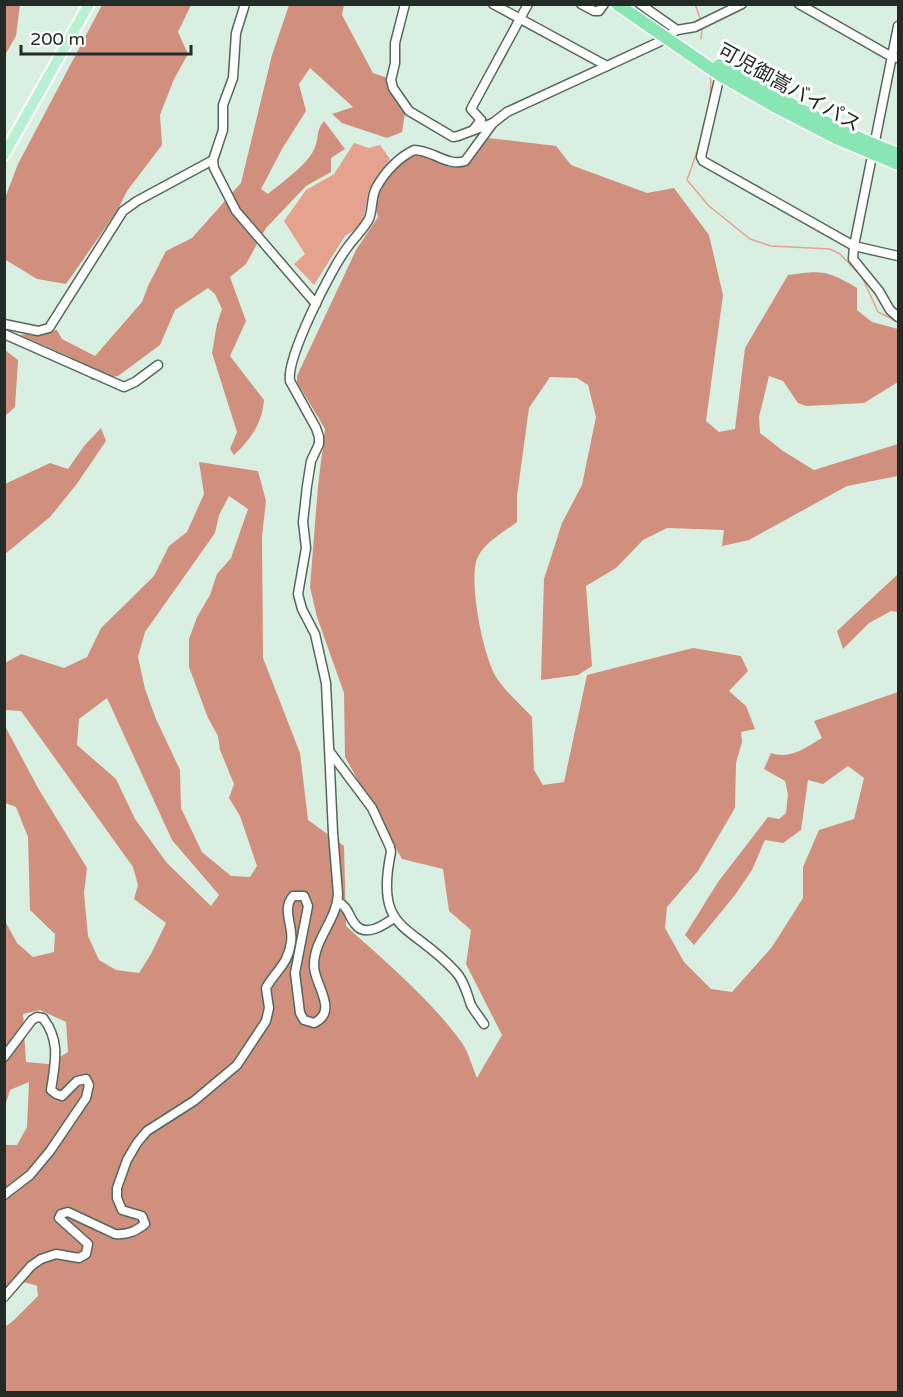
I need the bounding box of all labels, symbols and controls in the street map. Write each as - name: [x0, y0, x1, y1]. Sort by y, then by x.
- scale bar: [21, 18, 190, 56]
- text: 200 m: [30, 28, 85, 50]
- street label: 可児御嵩バイパス: [713, 39, 865, 137]

